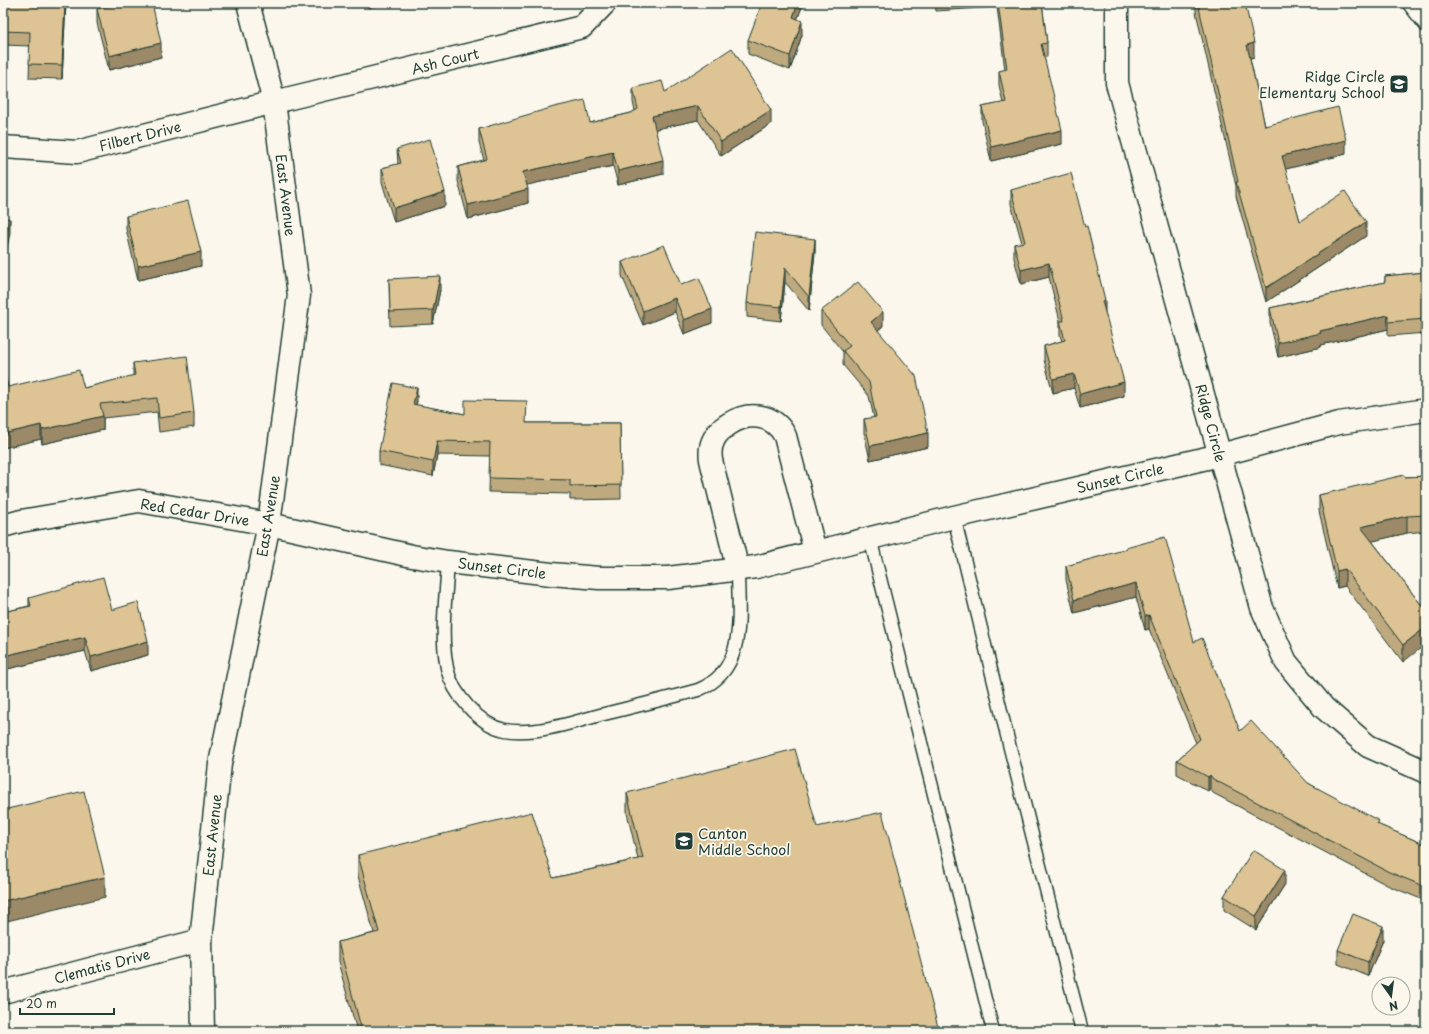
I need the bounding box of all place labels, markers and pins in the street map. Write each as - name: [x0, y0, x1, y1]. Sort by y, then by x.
- place label: Ridge Circle Elementary School: [1259, 66, 1385, 103]
- school or university icon: Ridge Circle Elementary School: [1388, 73, 1410, 95]
- place label: Canton Middle School: [698, 823, 790, 860]
- school or university icon: Canton Middle School: [673, 830, 695, 852]

